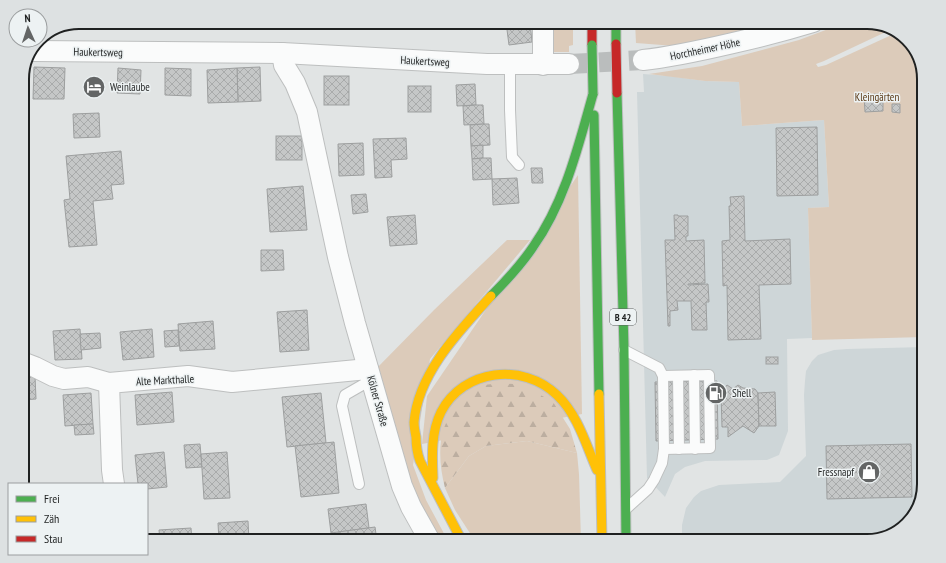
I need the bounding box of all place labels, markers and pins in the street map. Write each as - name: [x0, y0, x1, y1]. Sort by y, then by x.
- hotel icon: Weinlaube: [81, 74, 107, 100]
- place label: Weinlaube: [110, 80, 150, 94]
- fuel station icon: Shell: [703, 380, 729, 406]
- place label: Shell: [732, 386, 752, 400]
- shop icon: Fressnapf: [856, 459, 882, 485]
- place label: Fressnapf: [818, 465, 855, 479]

